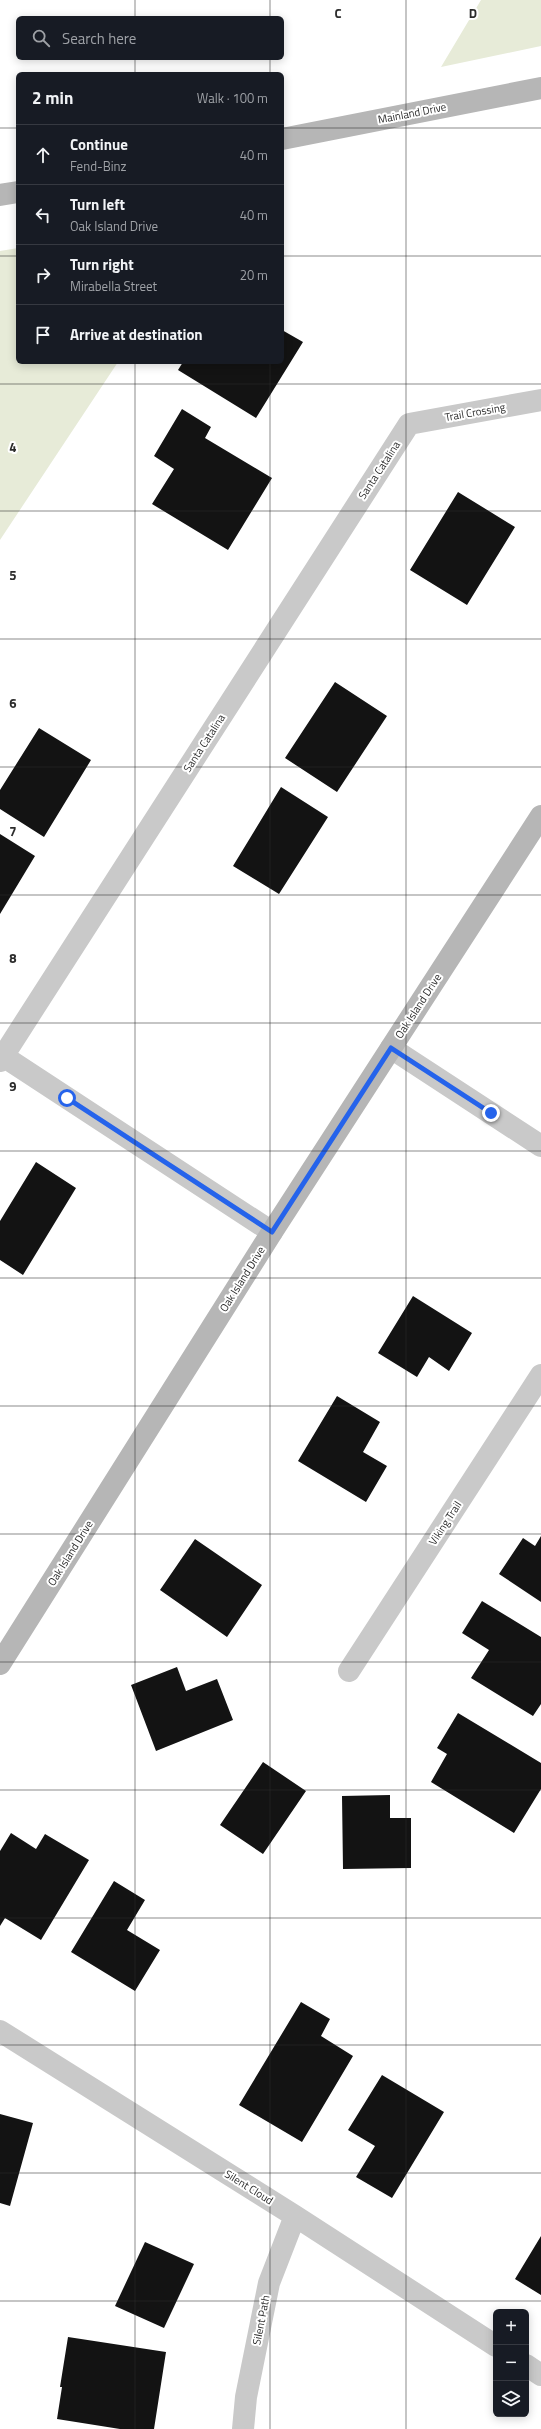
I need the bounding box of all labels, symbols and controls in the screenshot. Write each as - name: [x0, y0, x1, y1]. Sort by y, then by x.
- text: C: [334, 3, 342, 23]
- text: D: [469, 3, 477, 23]
- search box: [16, 16, 284, 60]
- icon: search: [30, 27, 52, 49]
- text: Search here: [62, 27, 136, 50]
- text: 2 min: [32, 85, 73, 111]
- text: Walk · 100 m: [197, 88, 268, 108]
- street label: Mainland Drive: [376, 98, 448, 127]
- text: Continue: [70, 133, 128, 156]
- icon: ahead: [32, 144, 54, 166]
- text: 40 m: [240, 145, 268, 165]
- text: Fend-Binz: [70, 156, 126, 176]
- text: Turn left: [70, 193, 125, 216]
- icon: left: [32, 204, 54, 226]
- text: 40 m: [240, 205, 268, 225]
- text: Oak Island Drive: [70, 216, 158, 236]
- text: Turn right: [70, 253, 134, 276]
- icon: right: [32, 264, 54, 286]
- text: 20 m: [240, 265, 268, 285]
- text: Mirabella Street: [70, 276, 157, 296]
- text: Arrive at destination: [70, 323, 203, 346]
- icon: arrive: [32, 324, 54, 346]
- street label: Trail Crossing: [443, 399, 507, 425]
- text: 4: [9, 437, 17, 457]
- street label: Santa Catalina: [354, 437, 404, 502]
- text: 5: [9, 565, 17, 585]
- text: 6: [9, 693, 17, 713]
- street label: Santa Catalina: [179, 710, 229, 775]
- text: 7: [9, 821, 17, 841]
- text: 8: [9, 948, 17, 968]
- street label: Oak Island Drive: [391, 970, 445, 1042]
- text: 9: [9, 1076, 17, 1096]
- route start: [58, 1089, 76, 1107]
- route end: [482, 1104, 500, 1122]
- street label: Oak Island Drive: [215, 1243, 269, 1315]
- street label: Viking Trail: [425, 1498, 465, 1548]
- street label: Oak Island Drive: [43, 1517, 97, 1589]
- street label: Silent Cloud: [222, 2166, 277, 2208]
- street label: Silent Path: [248, 2294, 274, 2346]
- map controls: [493, 2309, 529, 2417]
- button: +: [493, 2309, 529, 2345]
- button: −: [493, 2345, 529, 2381]
- button: layers: [493, 2381, 529, 2417]

